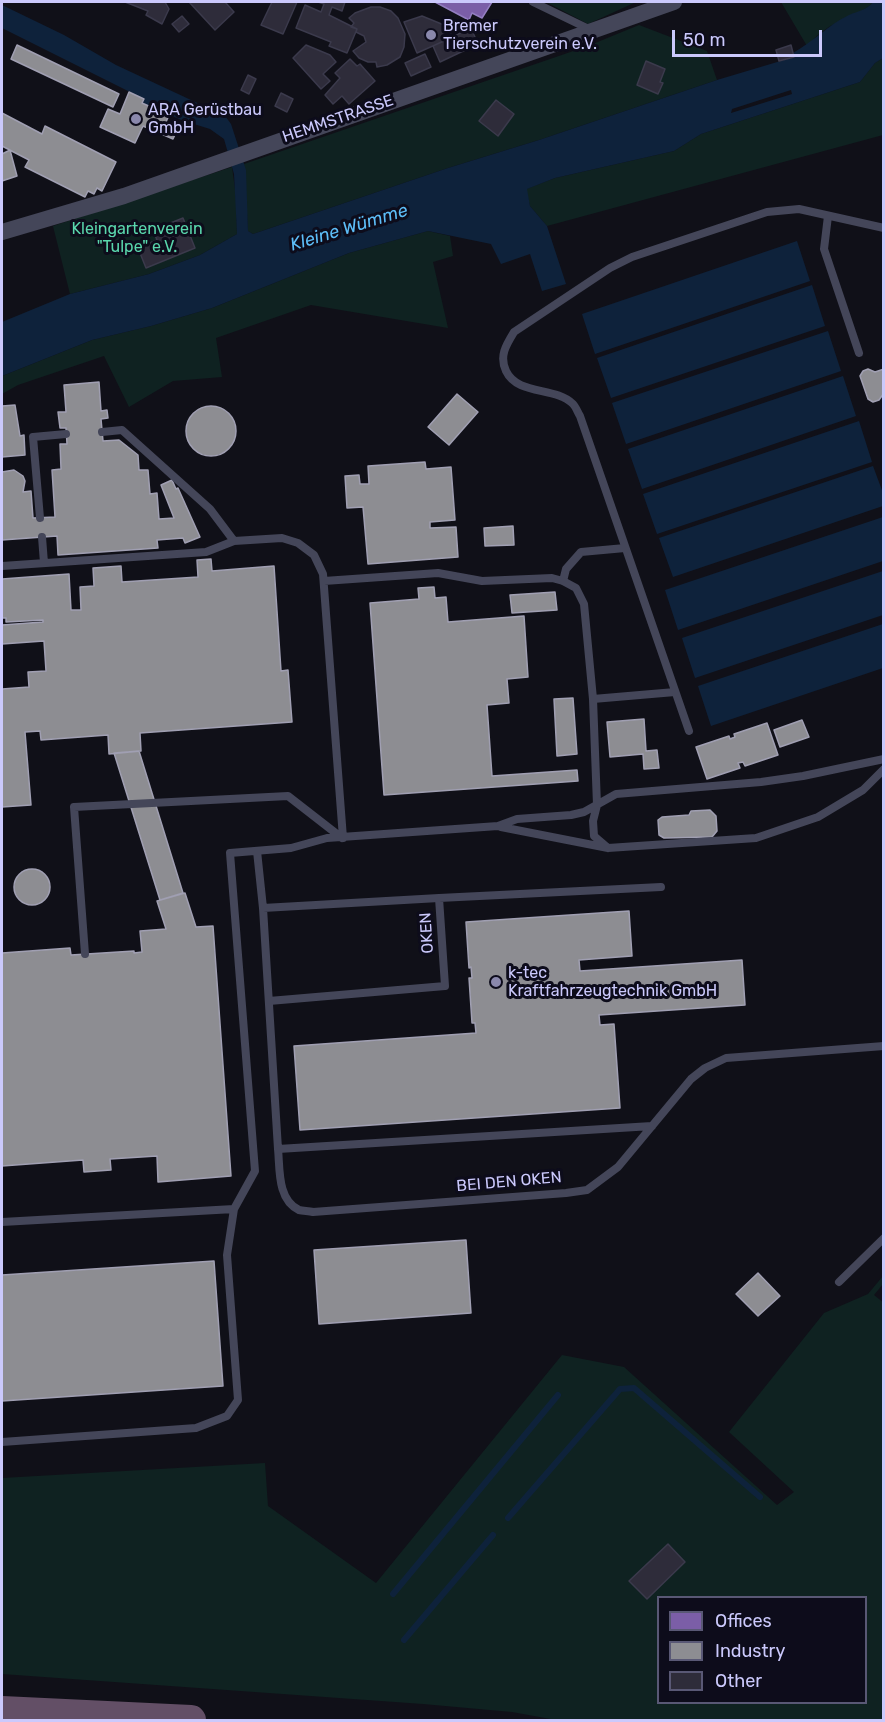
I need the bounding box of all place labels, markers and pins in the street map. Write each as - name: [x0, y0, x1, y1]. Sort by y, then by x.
- place label: Bremer Tierschutzverein e.V.: [443, 16, 597, 54]
- marker: Bremer Tierschutzverein e.V.: [424, 28, 438, 42]
- place label: ARA Gerüstbau GmbH: [148, 100, 262, 138]
- marker: ARA Gerüstbau GmbH: [129, 112, 143, 126]
- place label: k-tec Kraftfahrzeugtechnik GmbH: [508, 963, 717, 1001]
- marker: k-tec Kraftfahrzeugtechnik GmbH: [489, 975, 503, 989]

